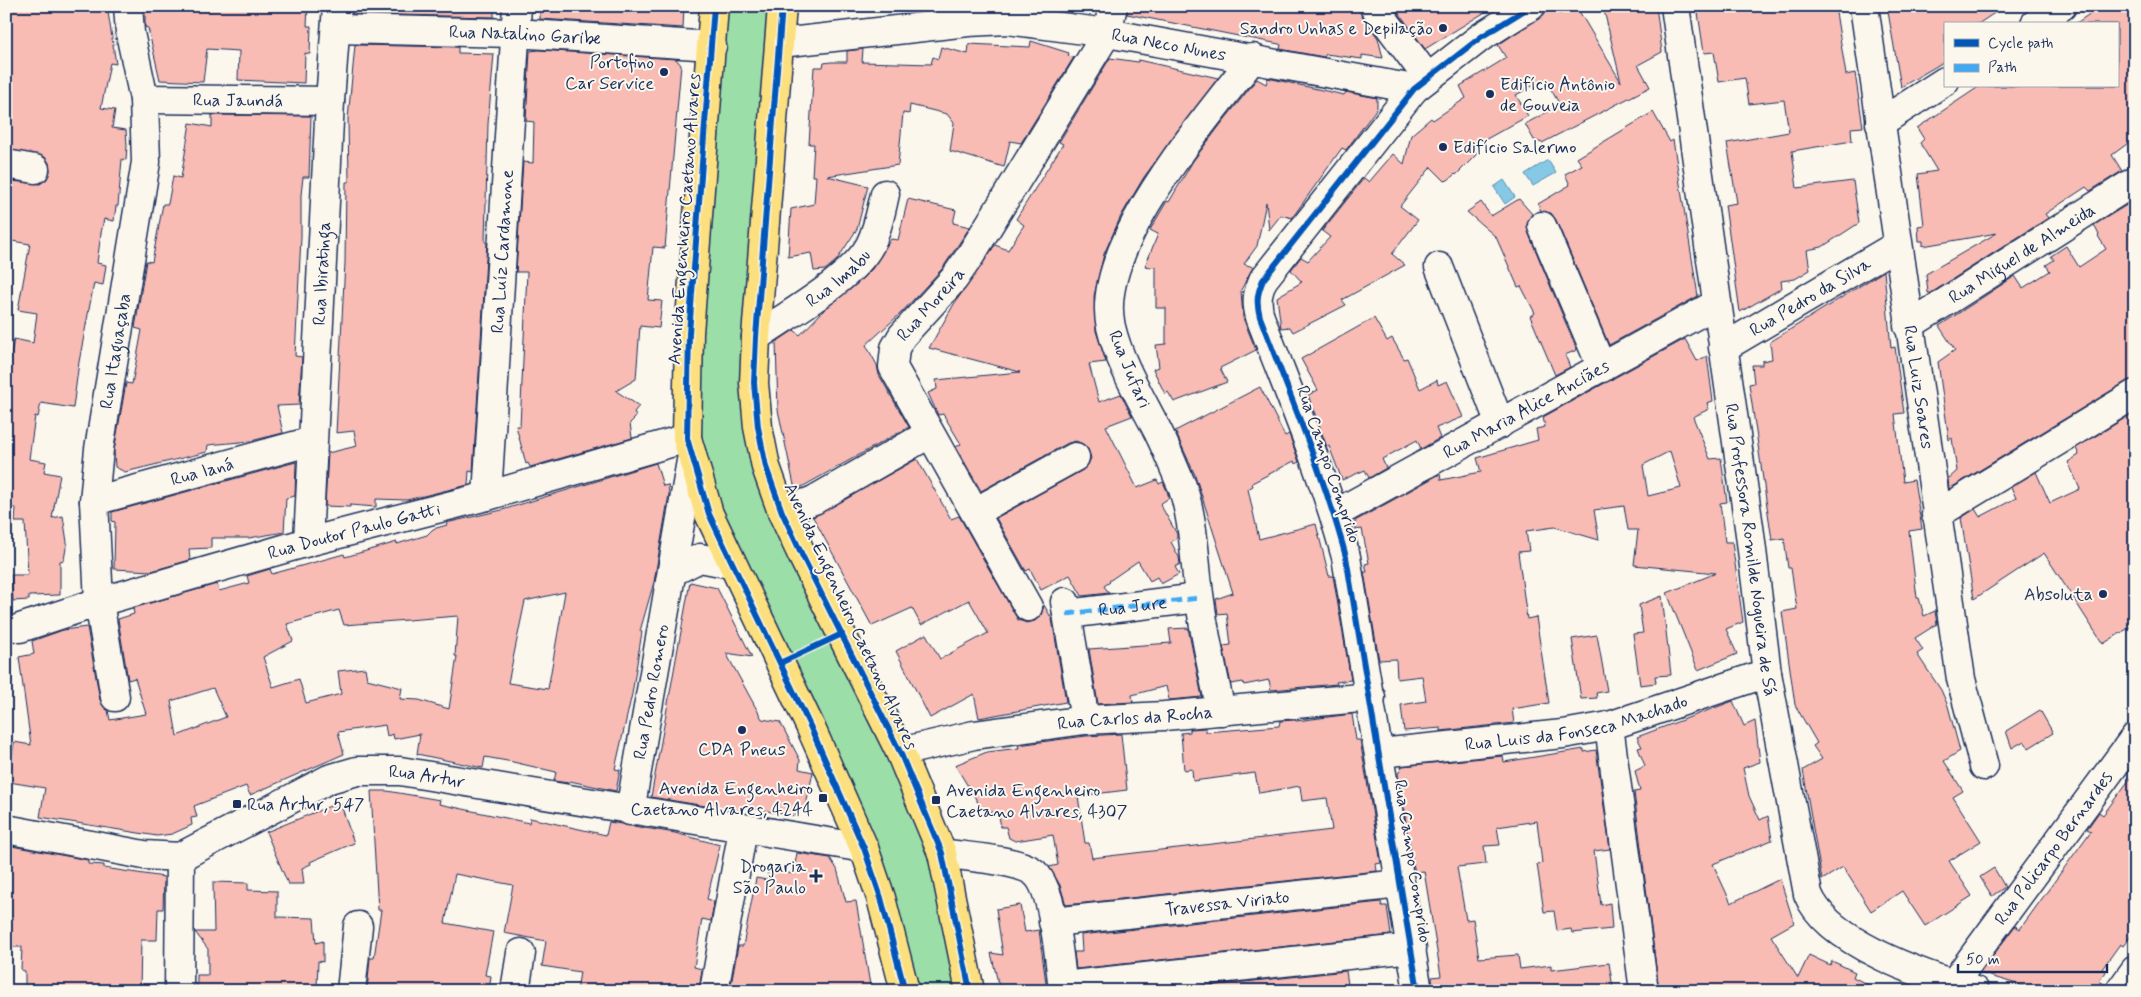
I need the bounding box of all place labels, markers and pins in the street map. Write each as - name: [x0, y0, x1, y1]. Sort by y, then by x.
- place label: Sandro Unhas e Depilação: [1240, 17, 1433, 41]
- marker: Sandro Unhas e Depilação: [1437, 22, 1449, 34]
- place label: Portofino Car Service: [565, 51, 654, 96]
- marker: Portofino Car Service: [658, 66, 670, 78]
- place label: Edifício Antônio de Gouveia: [1500, 73, 1615, 118]
- marker: Edifício Antônio de Gouveia: [1484, 88, 1496, 100]
- place label: Edifício Salermo: [1453, 136, 1576, 160]
- marker: Edifício Salermo: [1437, 141, 1449, 153]
- place label: Absoluta: [2024, 583, 2093, 607]
- marker: Absoluta: [2097, 588, 2109, 600]
- marker: CDA Pneus: [736, 724, 748, 736]
- place label: CDA Pneus: [698, 738, 786, 762]
- place label: Avenida Engenheiro Caetano Alvares, 4244: [630, 777, 813, 822]
- place label: Avenida Engenheiro Caetano Alvares, 4307: [946, 779, 1127, 824]
- marker: Avenida Engenheiro Caetano Alvares, 4244: [817, 792, 829, 804]
- place label: Rua Artur, 547: [247, 793, 365, 817]
- marker: Avenida Engenheiro Caetano Alvares, 4307: [930, 794, 942, 806]
- marker: Rua Artur, 547: [231, 798, 243, 810]
- place label: Drogaria São Paulo: [733, 855, 806, 900]
- marker: Drogaria São Paulo: [810, 870, 822, 882]

